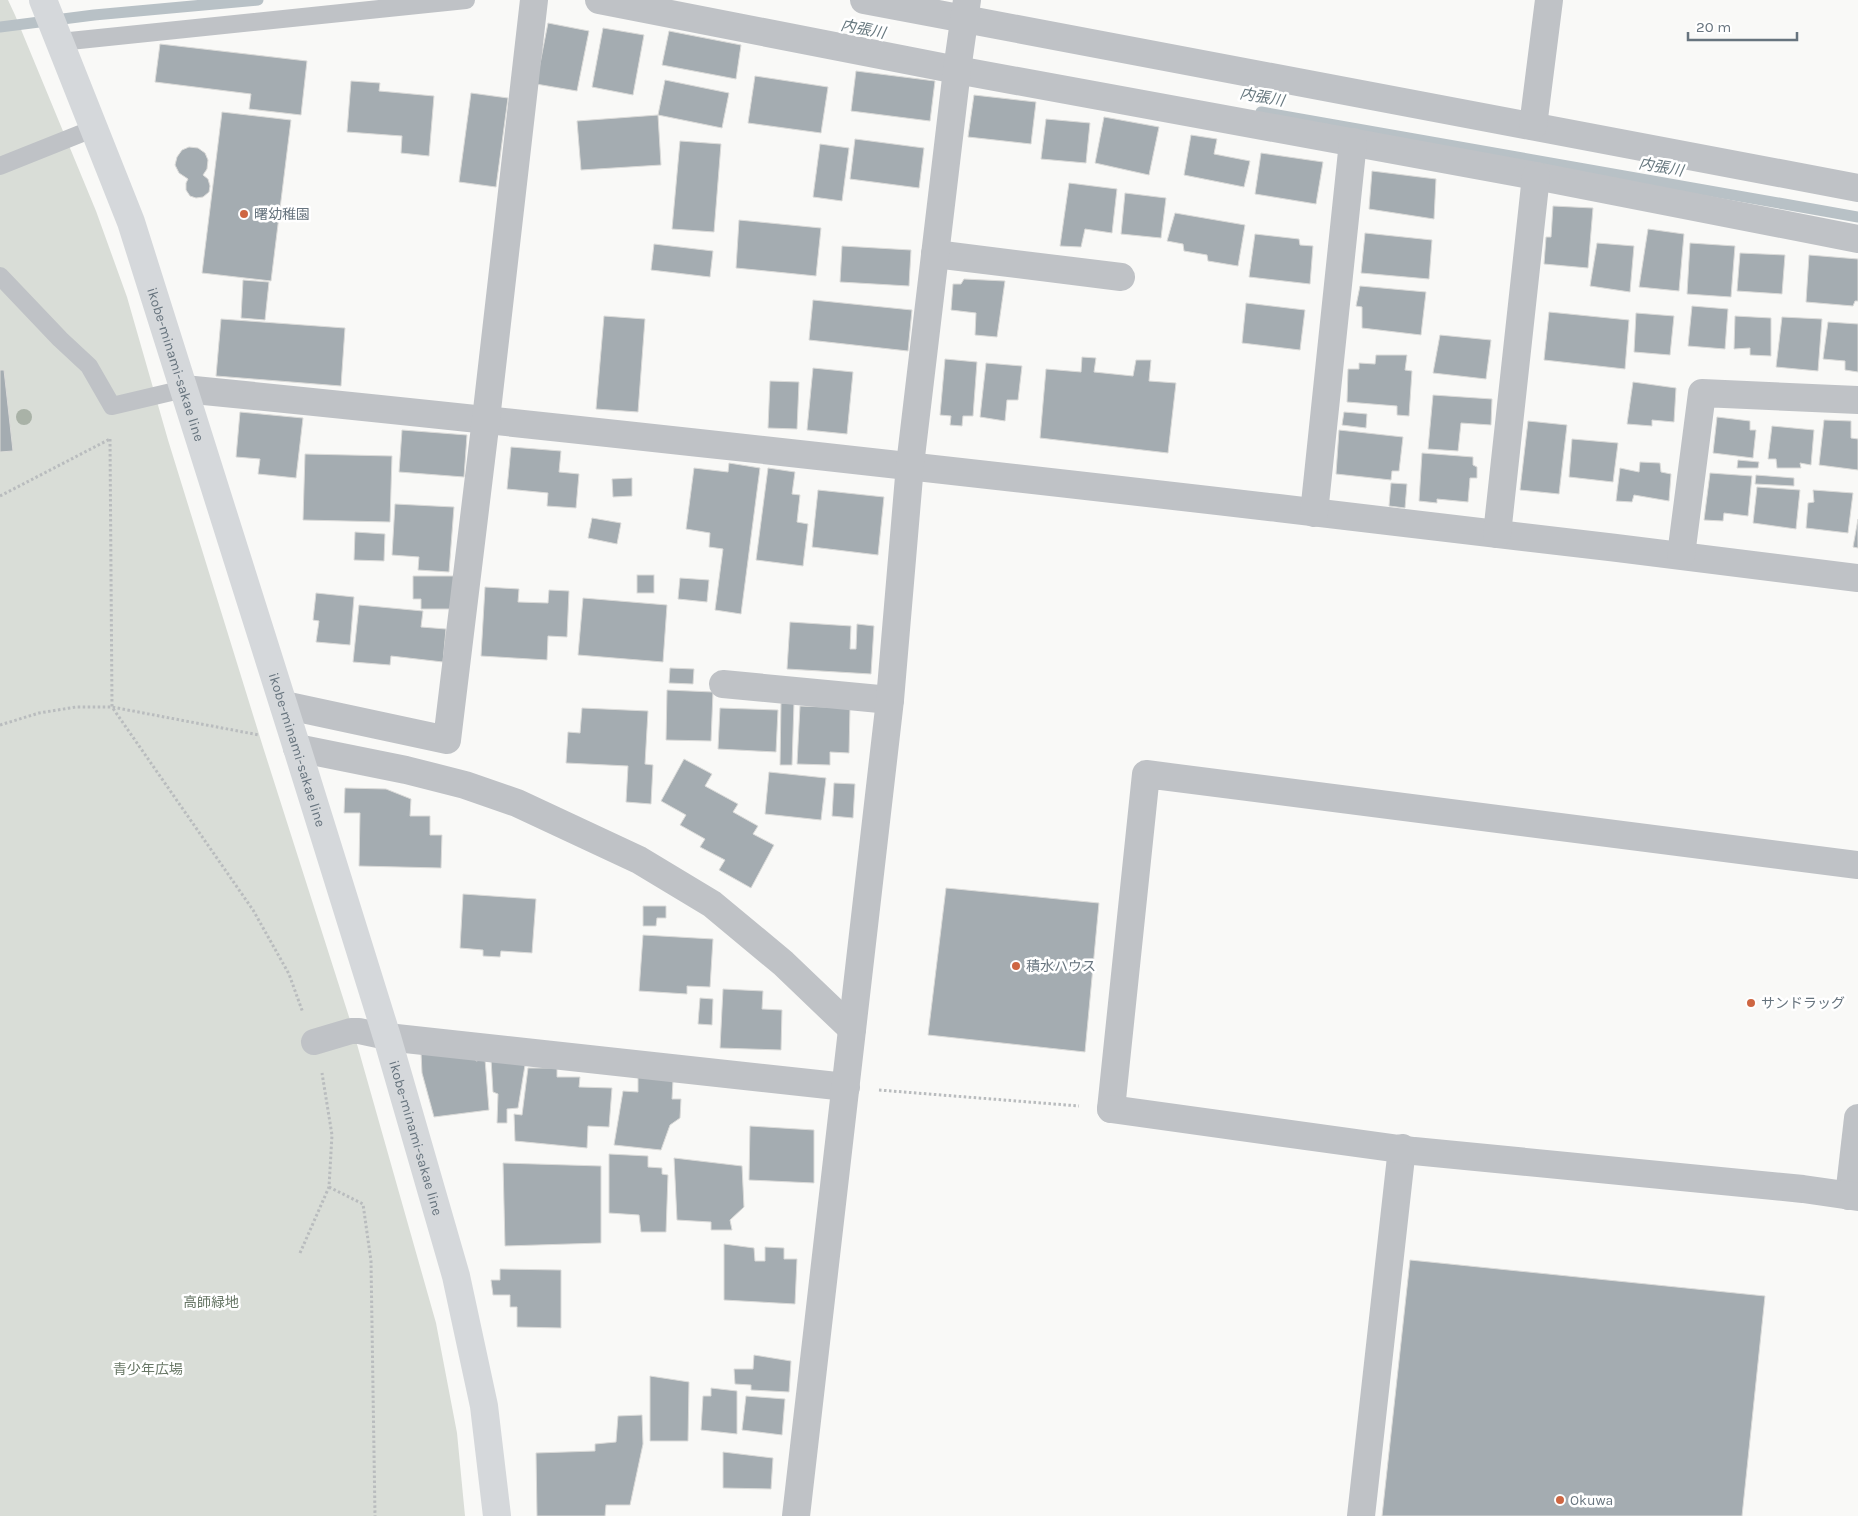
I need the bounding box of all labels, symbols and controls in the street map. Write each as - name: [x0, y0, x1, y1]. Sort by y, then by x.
- scale bar: [1688, 10, 1797, 42]
- water label: 内張川: [839, 16, 889, 43]
- text: 20 m: [1696, 18, 1731, 36]
- water label: 内張川: [1238, 84, 1288, 110]
- water label: 内張川: [1637, 154, 1687, 180]
- place label: 曙幼稚園: [254, 206, 310, 223]
- marker: 曙幼稚園: [238, 208, 250, 220]
- street label: ikobe-minami-sakae line: [143, 285, 208, 444]
- street label: ikobe-minami-sakae line: [265, 670, 329, 829]
- place label: 積水ハウス: [1026, 958, 1096, 975]
- marker: 積水ハウス: [1010, 960, 1022, 972]
- place label: サンドラッグ: [1761, 995, 1845, 1012]
- marker: サンドラッグ: [1745, 997, 1757, 1009]
- street label: ikobe-minami-sakae line: [385, 1058, 446, 1218]
- park label: 高師緑地: [183, 1294, 239, 1311]
- park label: 青少年広場: [113, 1361, 183, 1378]
- place label: Okuwa: [1570, 1492, 1613, 1509]
- marker: Okuwa: [1554, 1494, 1566, 1506]

